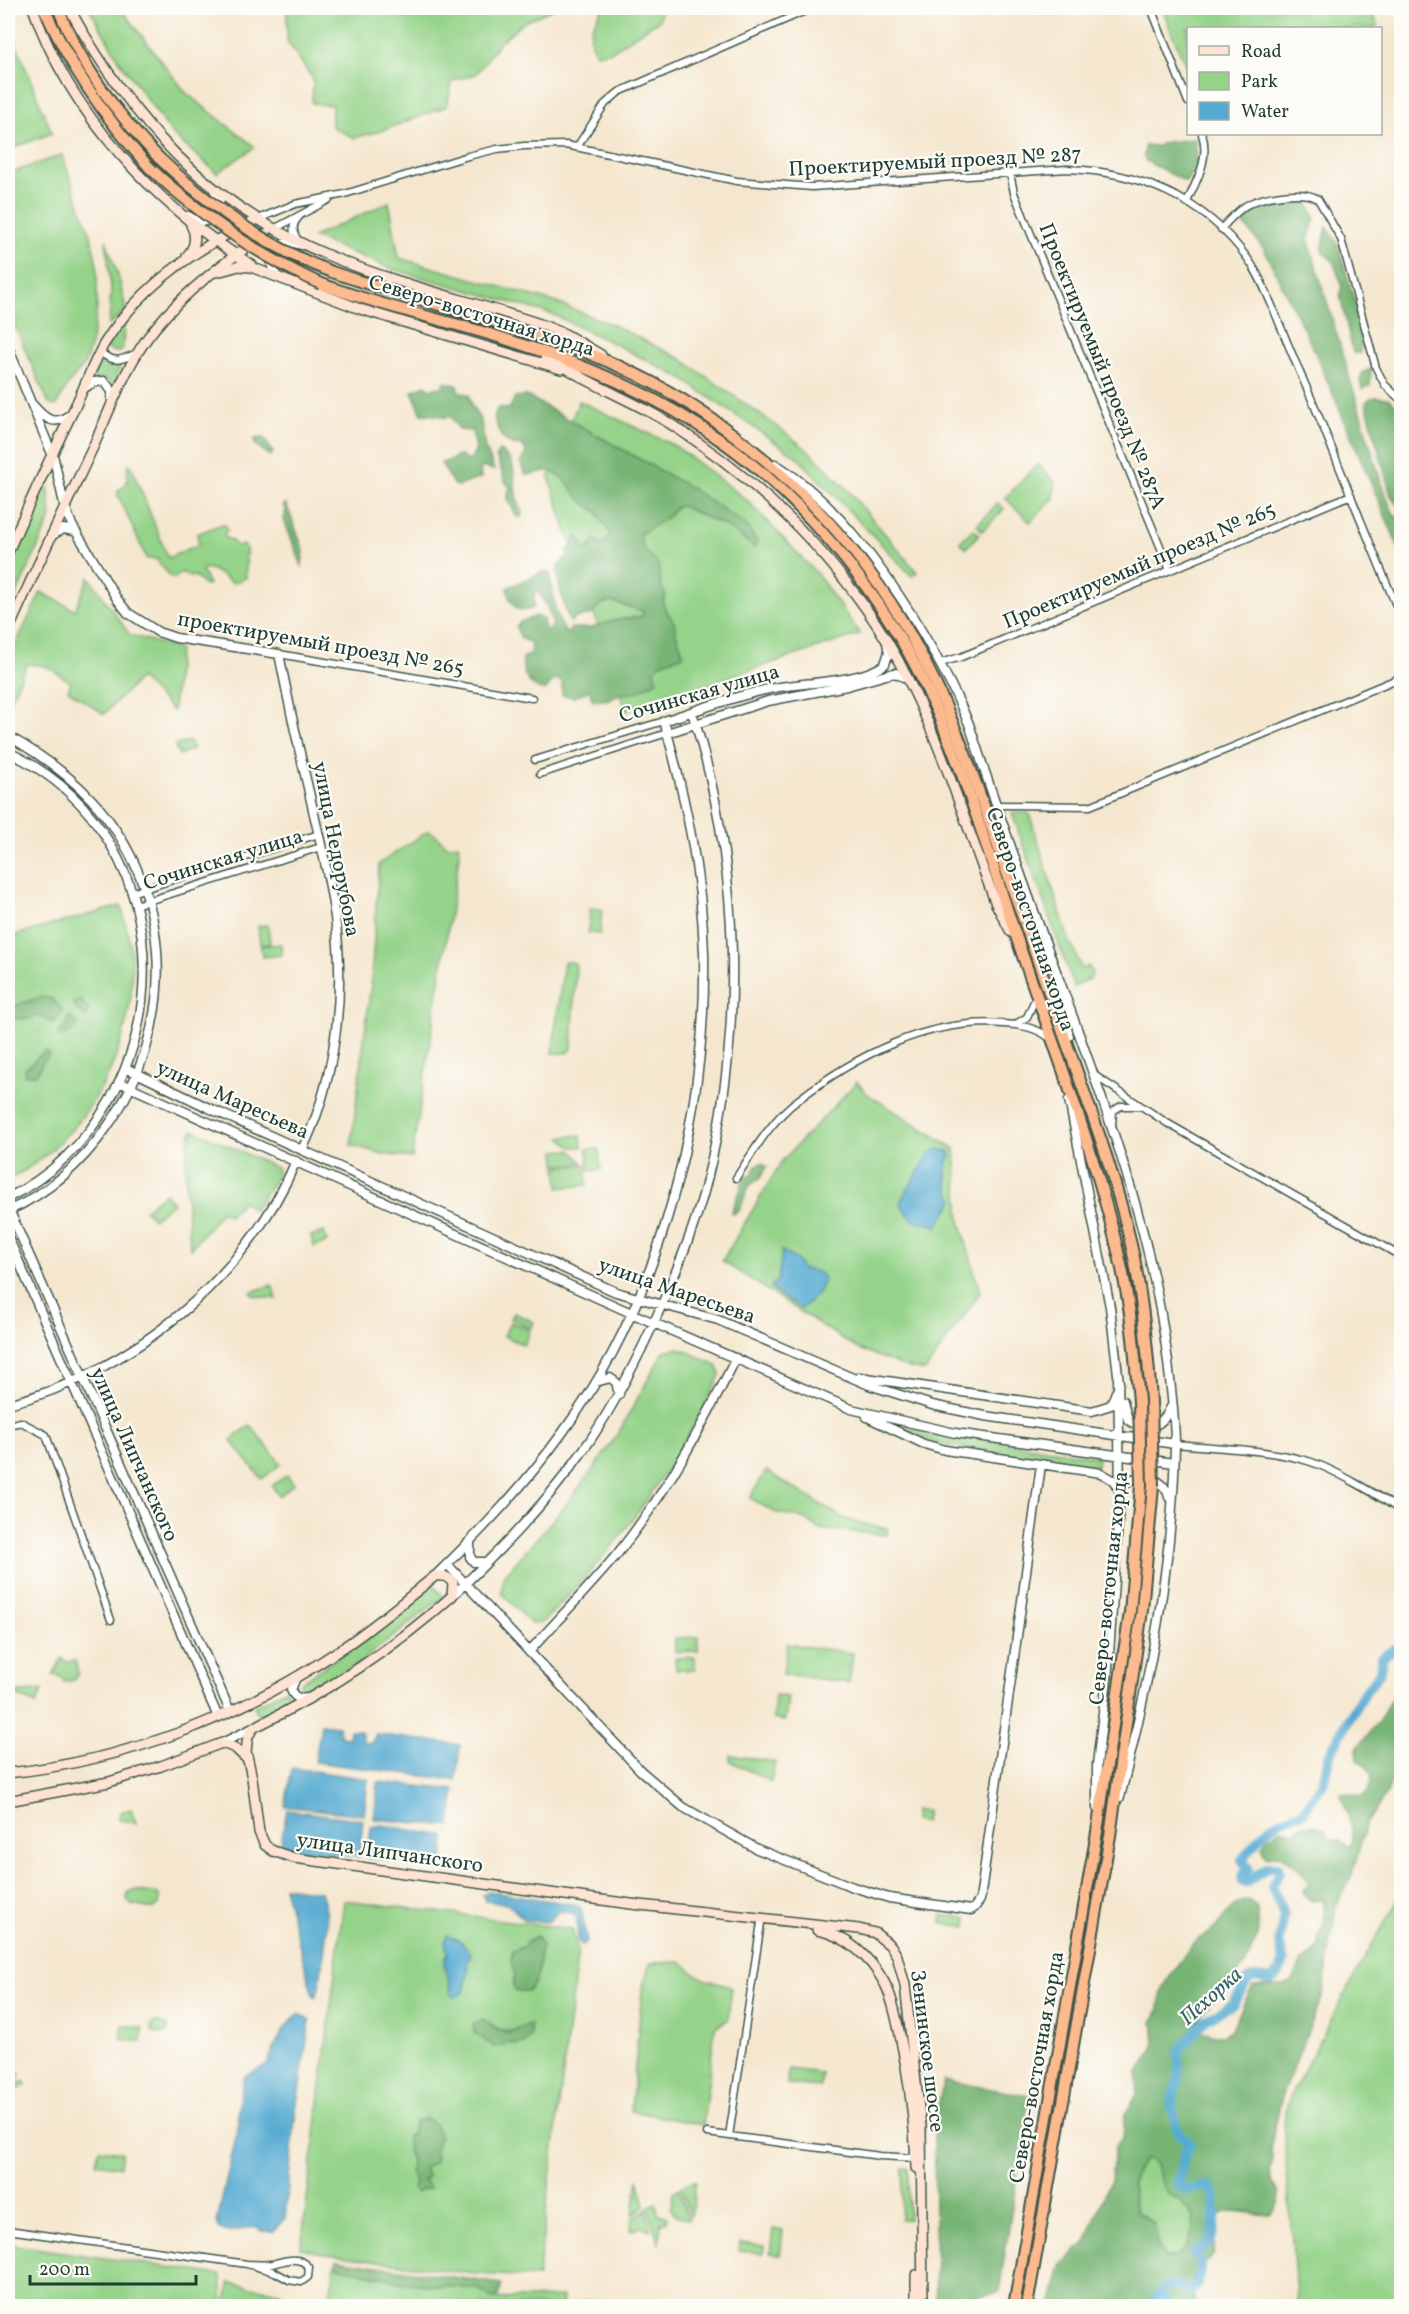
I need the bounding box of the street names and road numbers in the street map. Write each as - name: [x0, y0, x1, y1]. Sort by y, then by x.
- street label: Проектируемый проезд № 287: [788, 140, 1083, 185]
- street label: Проектируемый проезд № 287А: [1031, 219, 1173, 514]
- street label: Северо-восточная хорда: [365, 268, 598, 365]
- street label: Проектируемый проезд № 265: [999, 496, 1280, 637]
- street label: проектируемый проезд № 265: [175, 605, 466, 684]
- street label: Сочинская улица: [616, 658, 783, 731]
- street label: улица Недорубова: [304, 759, 367, 939]
- street label: Северо-восточная хорда: [978, 804, 1082, 1035]
- street label: Сочинская улица: [140, 822, 307, 899]
- street label: улица Маресьева: [151, 1054, 314, 1147]
- street label: улица Маресьева: [594, 1251, 759, 1332]
- street label: улица Липчанского: [82, 1363, 185, 1546]
- street label: Северо-восточная хорда: [1083, 1470, 1136, 1707]
- street label: улица Липчанского: [295, 1826, 485, 1881]
- street label: Северо-восточная хорда: [1003, 1949, 1072, 2186]
- street label: Зенинское шоссе: [902, 1968, 951, 2134]

